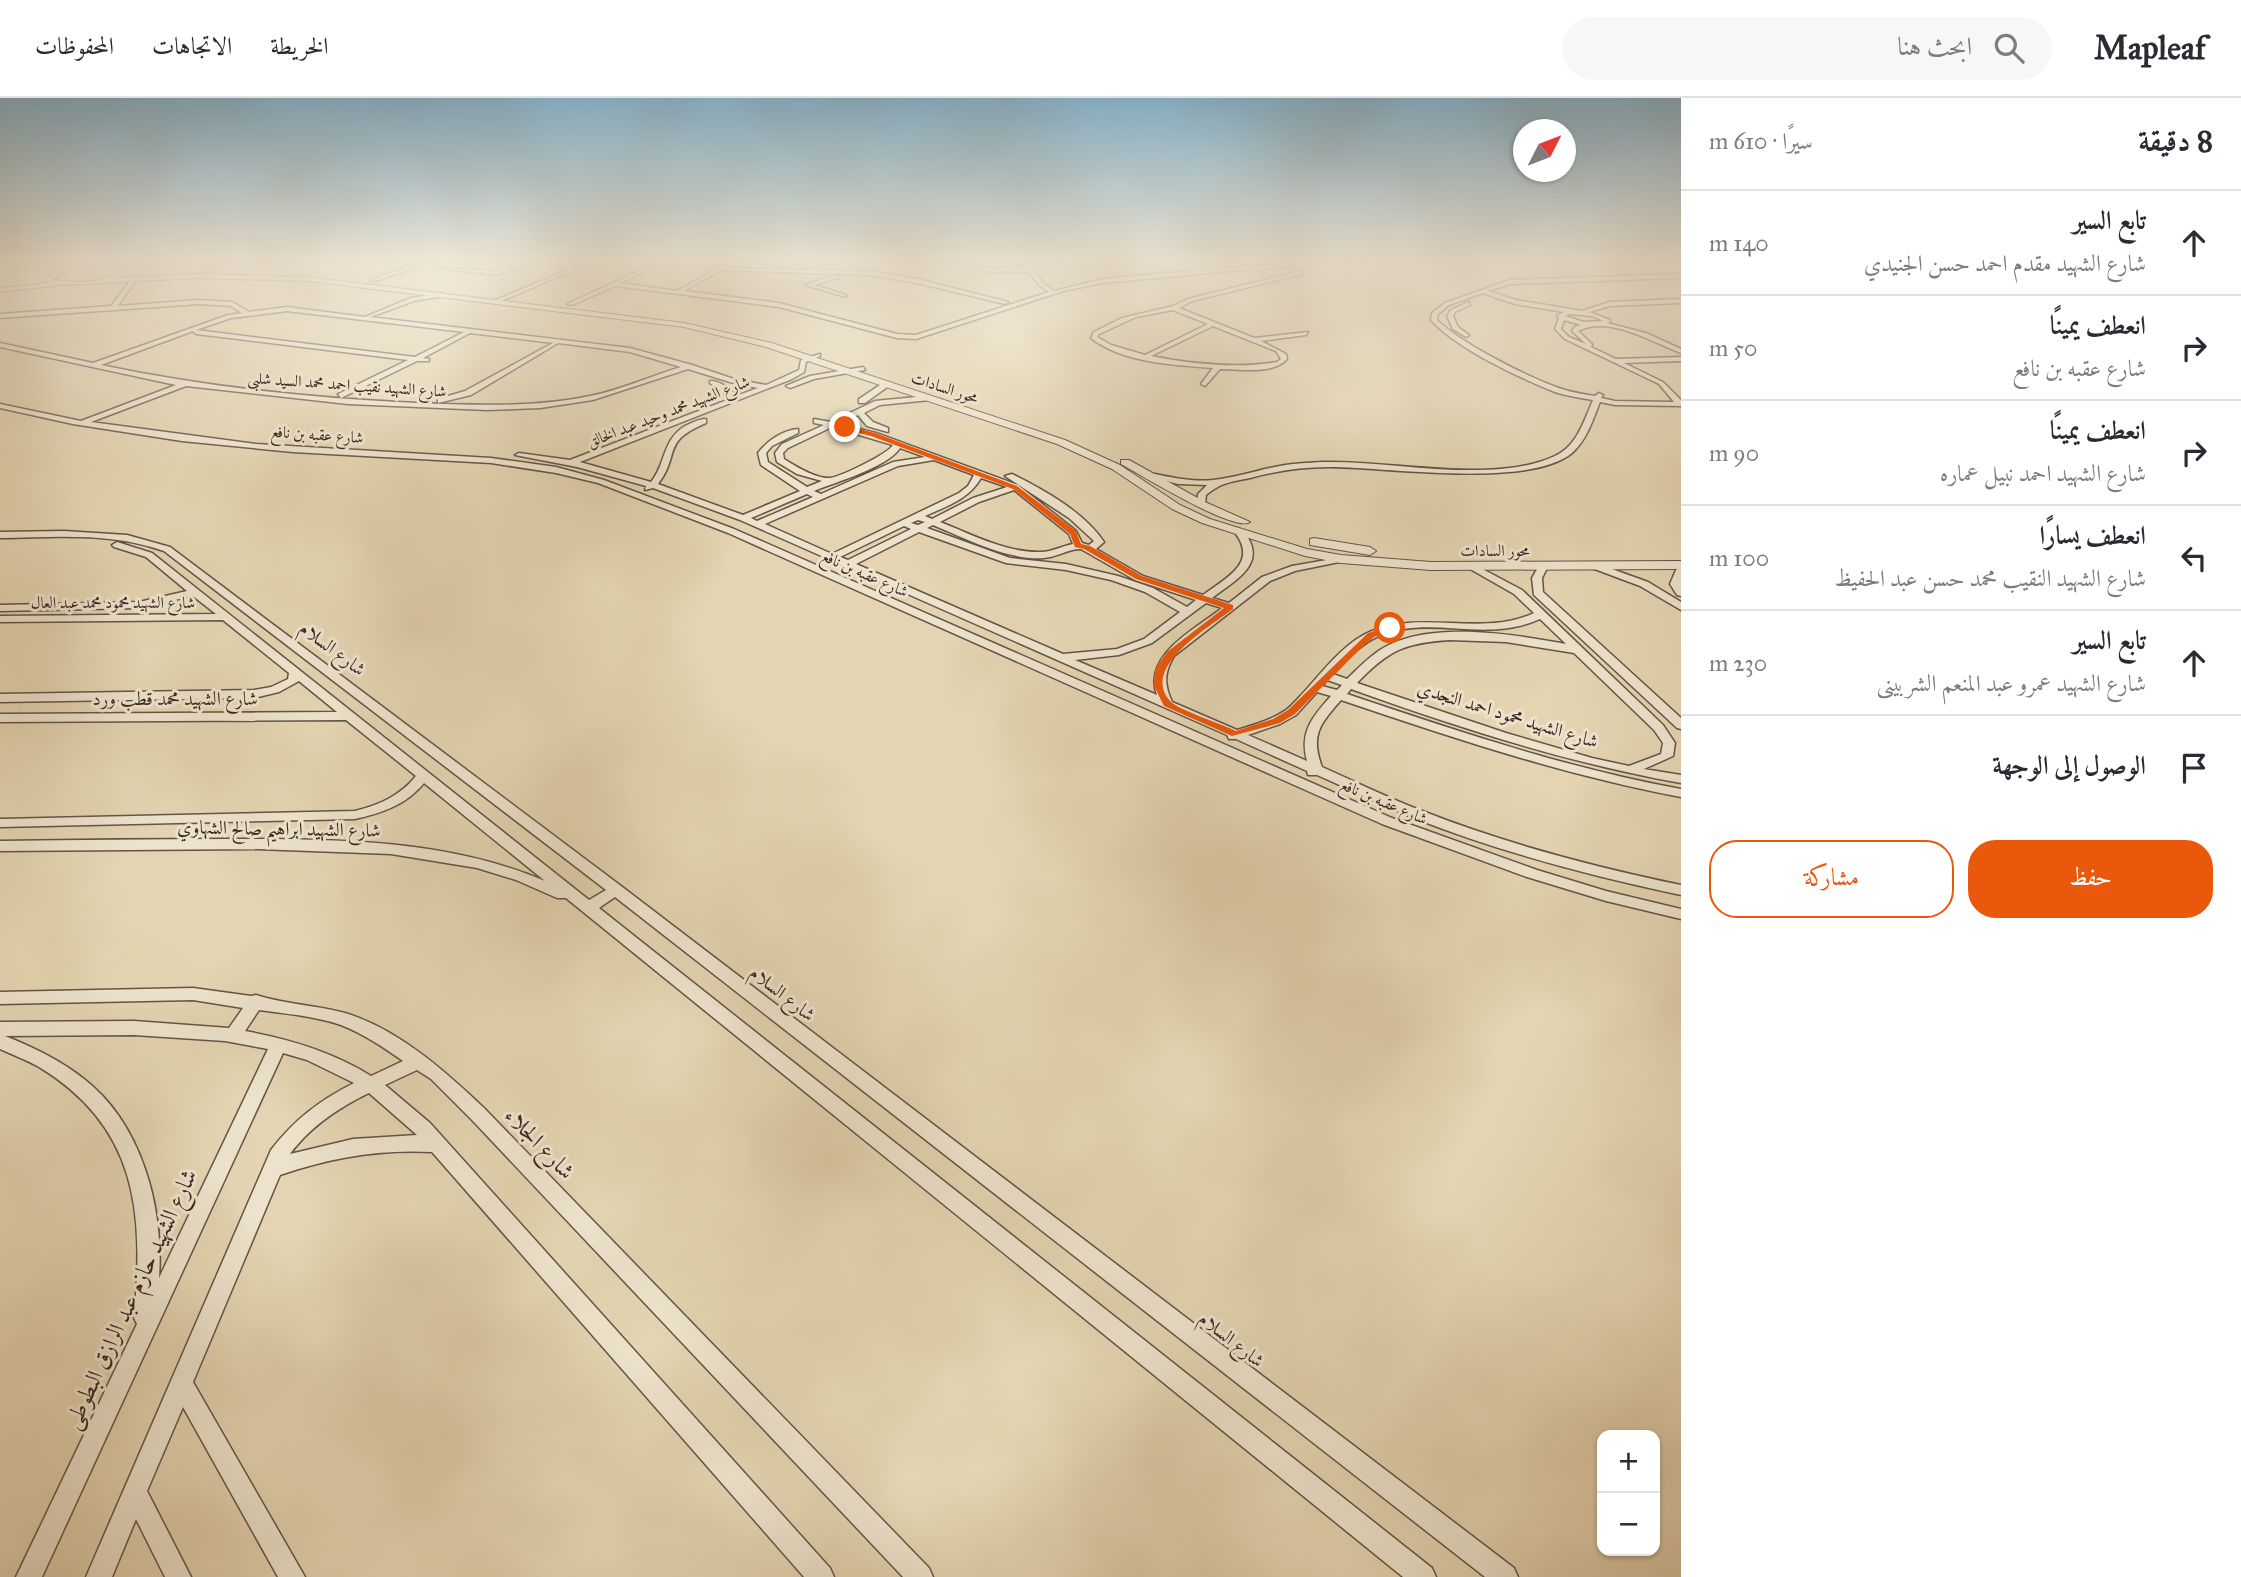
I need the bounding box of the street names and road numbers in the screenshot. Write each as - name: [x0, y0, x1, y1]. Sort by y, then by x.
- street label: شارع الشهيد نقيب احمد محمد السيد شلبى: [247, 368, 447, 405]
- street label: محور السادات: [909, 368, 981, 408]
- street label: شارع الشهيد محمد وحيد عبد الخالق: [584, 372, 754, 455]
- street label: شارع عقبه بن نافع: [269, 422, 364, 453]
- street label: محور السادات: [1460, 541, 1530, 561]
- street label: شارع عقبه بن نافع: [816, 546, 911, 607]
- street label: شارع الشهيد محمود محمد عبد العال: [31, 593, 195, 616]
- street label: شارع السلام: [292, 616, 370, 685]
- street label: شارع الشهيد محمود احمد النجدي: [1413, 676, 1601, 757]
- street label: شارع الشهيد محمد قطب ورد: [92, 687, 258, 714]
- street label: شارع عقبه بن نافع: [1335, 775, 1430, 834]
- street label: شارع الشهيد ابراهيم صالح الشهاوي: [177, 815, 381, 850]
- street label: شارع السلام: [742, 961, 820, 1030]
- street label: شارع الجلاء: [495, 1101, 581, 1189]
- street label: شارع الشهيد حازم عبد الرازق البطوطى: [57, 1164, 208, 1436]
- street label: شارع السلام: [1191, 1307, 1269, 1376]

